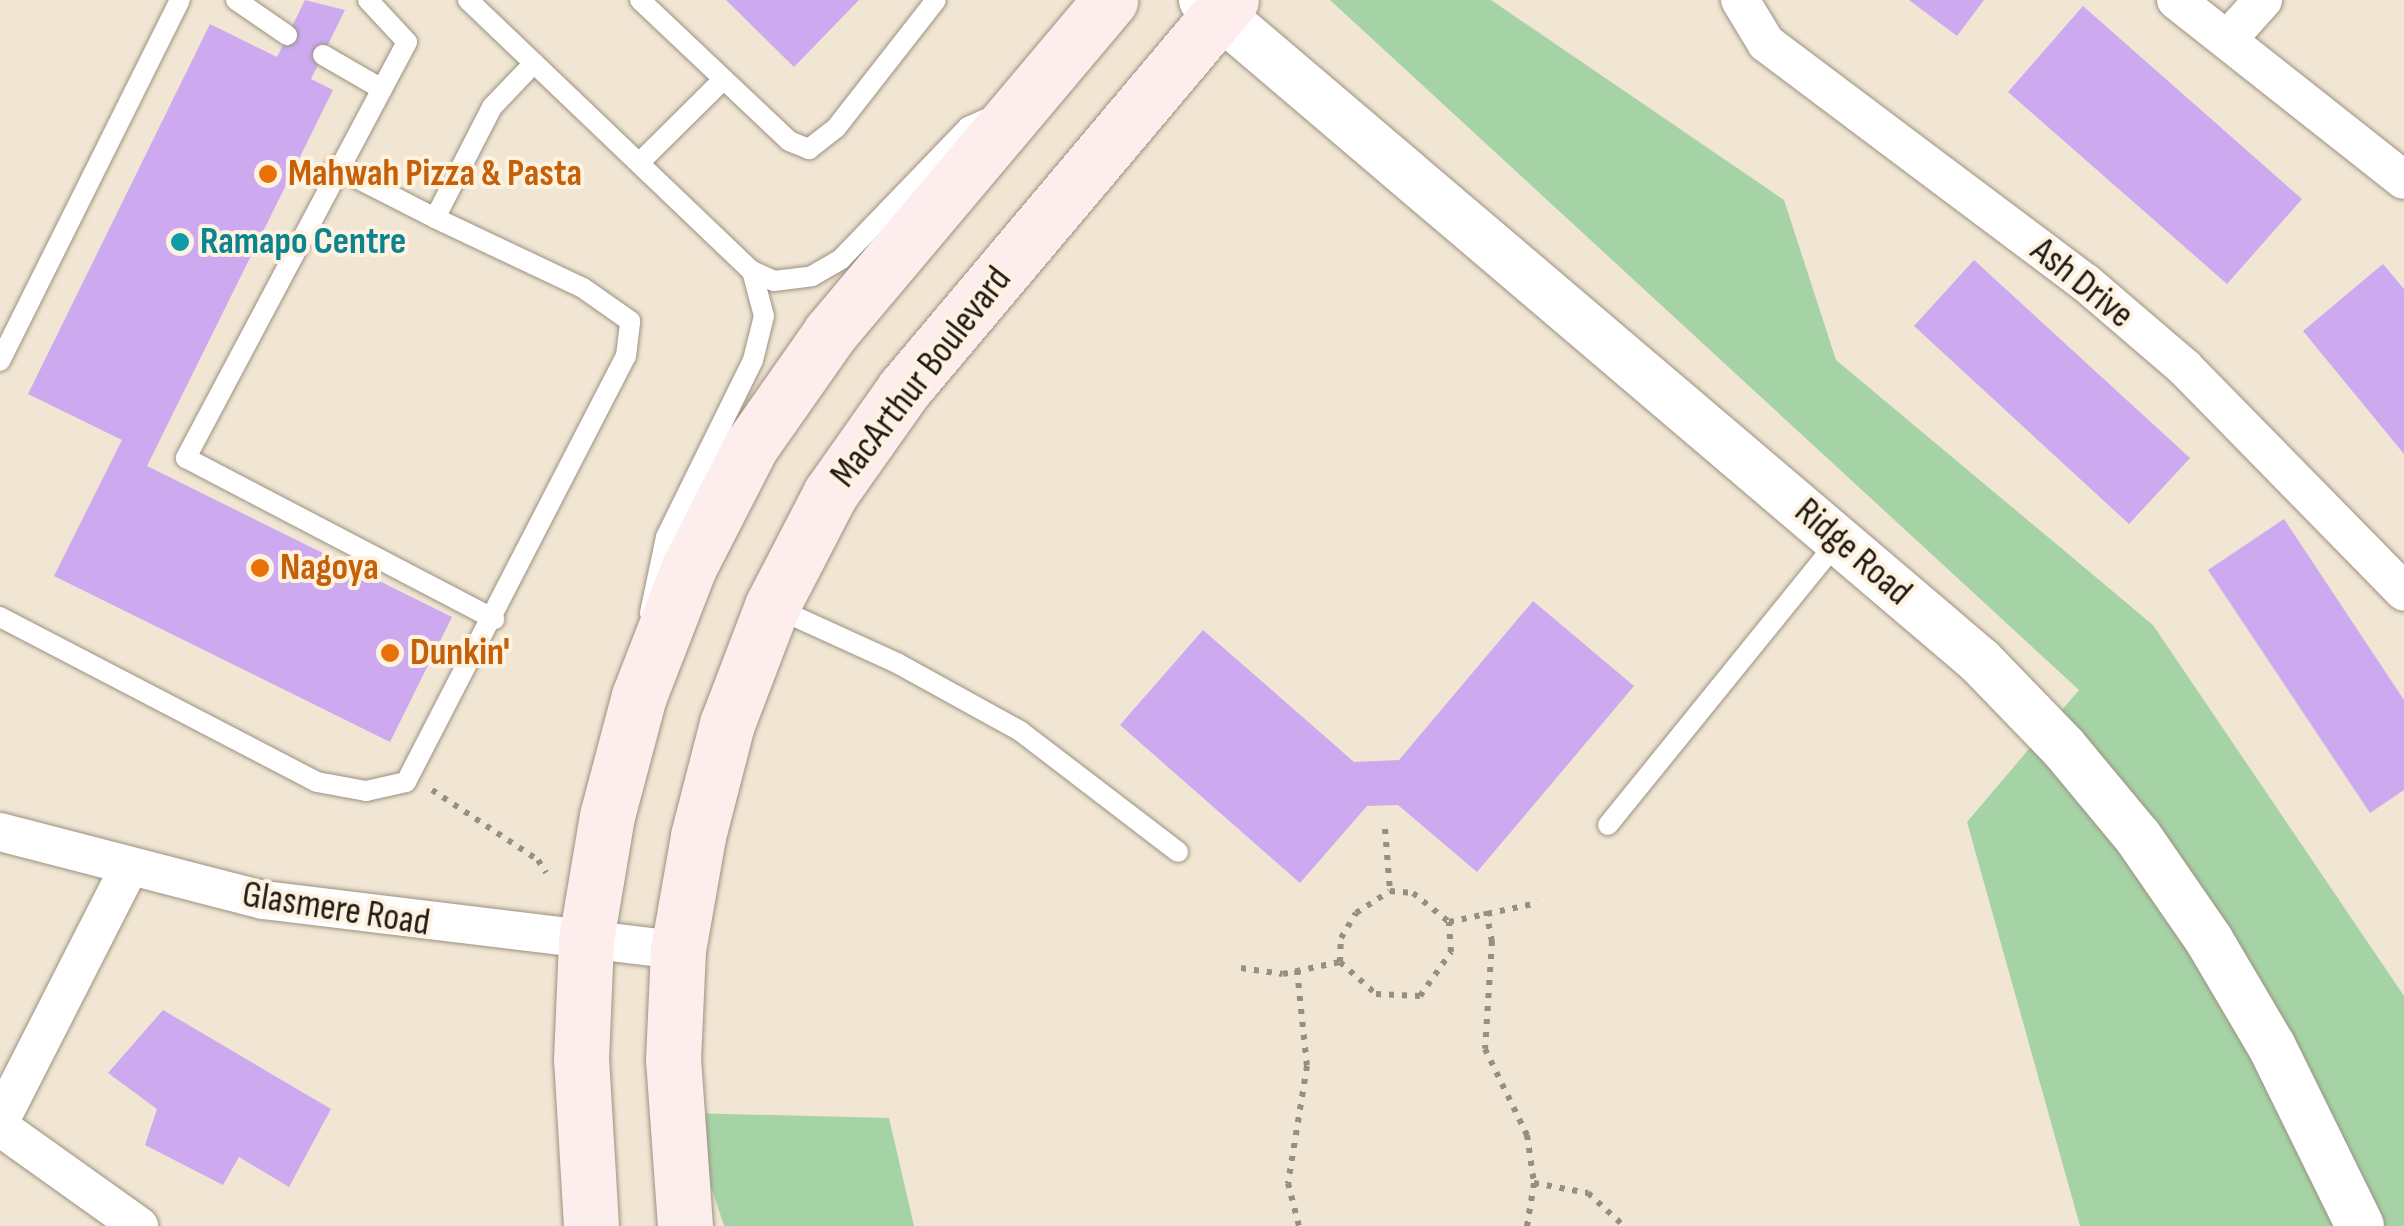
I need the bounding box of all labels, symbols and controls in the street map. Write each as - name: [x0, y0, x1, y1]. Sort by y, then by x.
- place label: Mahwah Pizza & Pasta: [288, 151, 582, 197]
- marker: Mahwah Pizza & Pasta: [257, 163, 279, 185]
- place label: Ramapo Centre: [200, 219, 406, 265]
- street label: Ash Drive: [2022, 228, 2142, 338]
- marker: Ramapo Centre: [169, 231, 191, 253]
- street label: MacArthur Boulevard: [821, 258, 1021, 496]
- street label: Ridge Road: [1785, 489, 1921, 615]
- place label: Nagoya: [280, 545, 379, 591]
- marker: Nagoya: [249, 557, 271, 579]
- place label: Dunkin': [410, 630, 510, 676]
- marker: Dunkin': [379, 642, 401, 664]
- street label: Glasmere Road: [239, 872, 433, 946]

